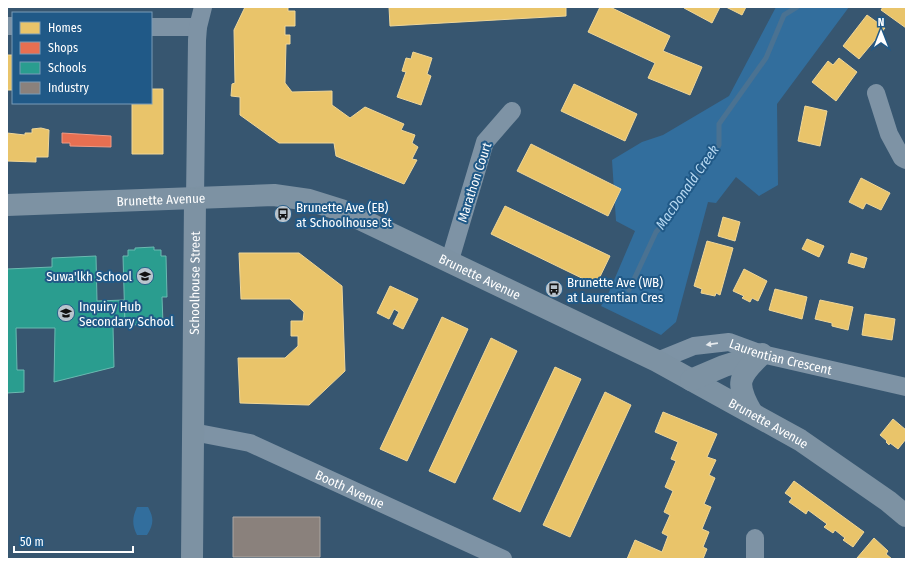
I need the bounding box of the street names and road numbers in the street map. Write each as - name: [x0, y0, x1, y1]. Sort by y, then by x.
- street label: Marathon Court: [455, 140, 495, 224]
- street label: Brunette Avenue: [116, 191, 206, 209]
- street label: Schoolhouse Street: [187, 230, 203, 335]
- street label: Brunette Avenue: [436, 251, 523, 303]
- street label: Laurentian Crescent: [727, 336, 834, 378]
- street label: Brunette Avenue: [726, 395, 811, 452]
- street label: Booth Avenue: [313, 467, 387, 512]

